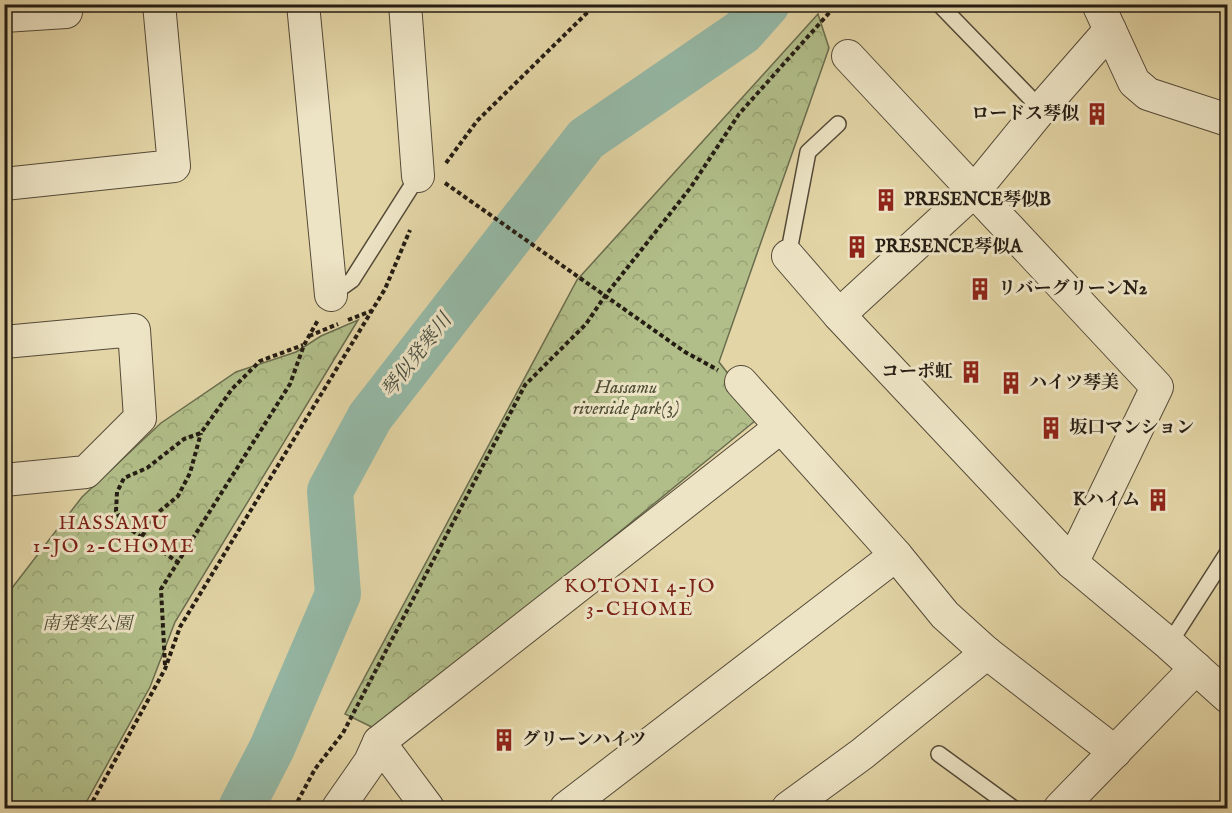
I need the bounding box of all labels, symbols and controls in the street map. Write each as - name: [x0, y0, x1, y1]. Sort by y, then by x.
- building icon: ロードス琴似: [1084, 101, 1110, 127]
- place label: ロードス琴似: [971, 103, 1079, 126]
- building icon: PRESENCE琴似B: [873, 187, 899, 213]
- place label: PRESENCE琴似B: [904, 189, 1051, 212]
- building icon: PRESENCE琴似A: [844, 234, 870, 260]
- place label: PRESENCE琴似A: [875, 236, 1023, 259]
- building icon: リバーグリーンN2: [967, 276, 993, 302]
- place label: リバーグリーンN2: [998, 278, 1148, 301]
- water label: 琴似発寒川: [376, 307, 459, 403]
- building icon: コーポ虹: [958, 359, 984, 385]
- place label: コーポ虹: [881, 361, 953, 384]
- building icon: ハイツ琴美: [998, 370, 1024, 396]
- place label: ハイツ琴美: [1029, 372, 1119, 395]
- park label: Hassamu riverside park(3): [573, 377, 679, 421]
- building icon: 坂口マンション: [1038, 415, 1064, 441]
- place label: 坂口マンション: [1069, 417, 1194, 440]
- building icon: Kハイム: [1145, 487, 1171, 513]
- place label: Kハイム: [1073, 489, 1140, 512]
- district label: HASSAMU 1-JO 2-CHOME: [33, 511, 195, 559]
- district label: KOTONI 4-JO 3-CHOME: [564, 574, 716, 622]
- park label: 南発寒公園: [42, 613, 135, 636]
- building icon: グリーンハイツ: [491, 727, 517, 753]
- place label: グリーンハイツ: [522, 729, 646, 752]

